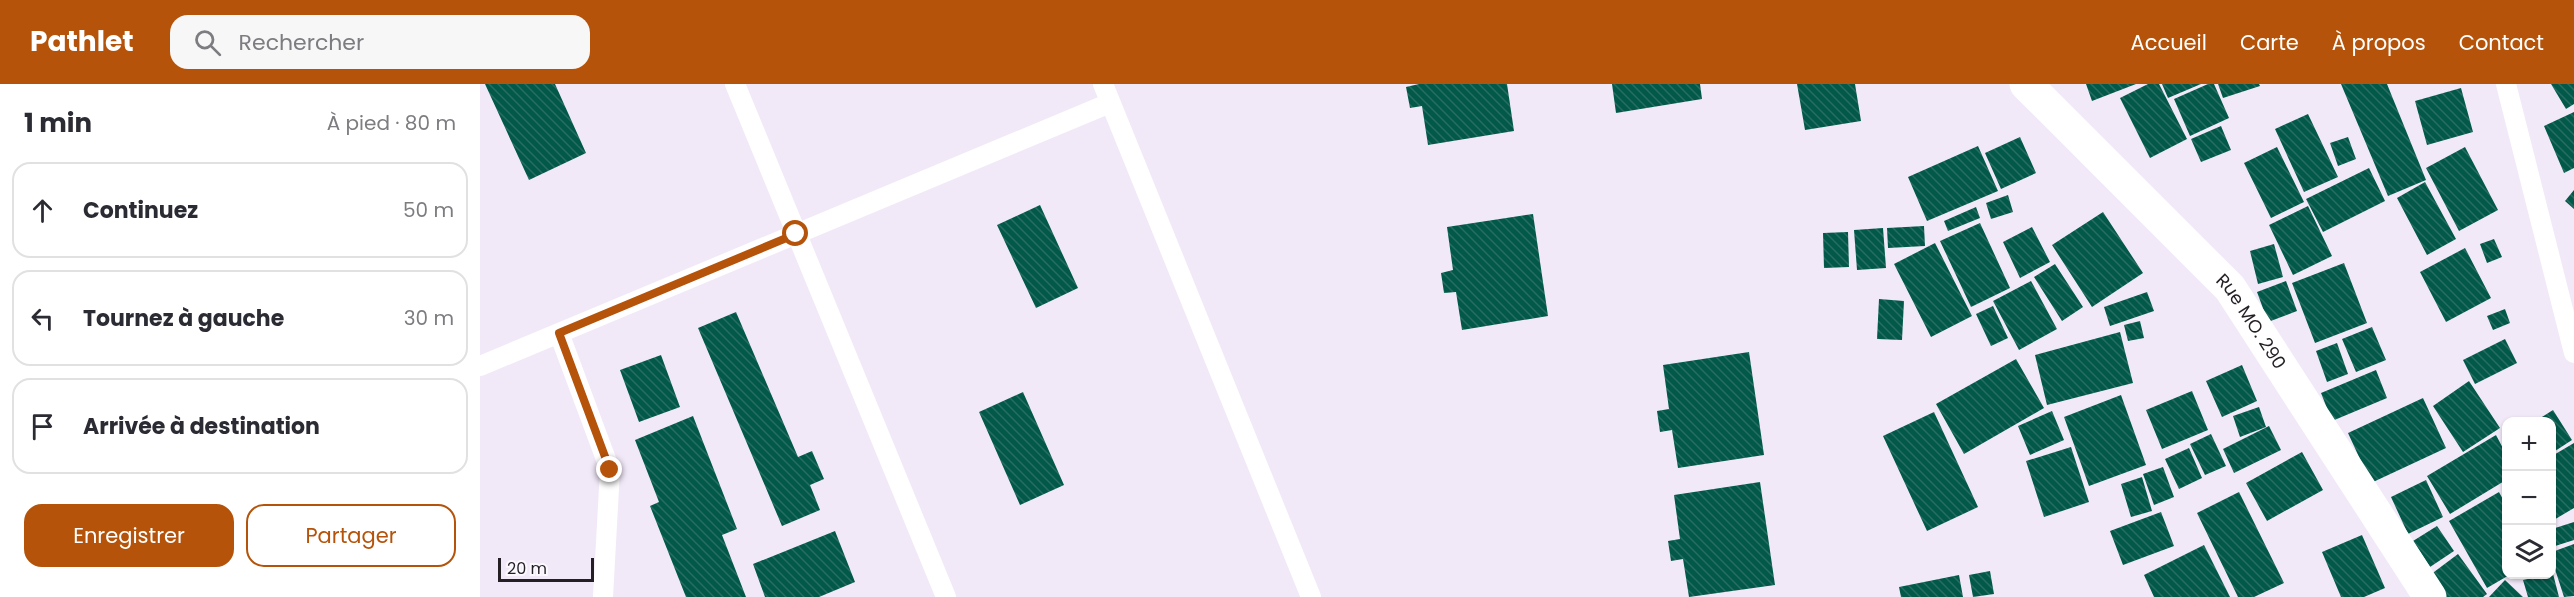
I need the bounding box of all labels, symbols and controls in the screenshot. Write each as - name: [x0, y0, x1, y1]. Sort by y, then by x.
- search box: [170, 15, 590, 69]
- text: Pathlet: [30, 22, 134, 61]
- icon: search: [191, 26, 224, 59]
- text: Rechercher: [239, 27, 364, 58]
- text: Accueil: [2130, 28, 2207, 57]
- text: Carte: [2240, 28, 2299, 57]
- text: À propos: [2332, 28, 2426, 57]
- text: Contact: [2459, 28, 2544, 57]
- text: 1 min: [24, 105, 92, 141]
- text: À pied · 80 m: [327, 109, 456, 137]
- icon: ahead: [26, 194, 59, 227]
- text: Continuez: [83, 195, 198, 226]
- text: 50 m: [403, 196, 454, 224]
- route start: [782, 220, 808, 246]
- street label: Rue MO. 290: [2211, 268, 2292, 374]
- icon: left: [26, 302, 59, 335]
- text: Tournez à gauche: [83, 303, 284, 334]
- text: 30 m: [404, 304, 454, 332]
- icon: arrive: [26, 410, 59, 443]
- text: Arrivée à destination: [83, 411, 320, 442]
- map controls: [2502, 417, 2556, 579]
- button: +: [2502, 417, 2556, 471]
- route end: [596, 456, 622, 482]
- button: −: [2502, 471, 2556, 525]
- button: Enregistrer: [24, 504, 234, 567]
- button: Partager: [246, 504, 456, 567]
- button: layers: [2502, 525, 2556, 579]
- scale bar: [498, 555, 594, 582]
- text: 20 m: [507, 557, 547, 580]

